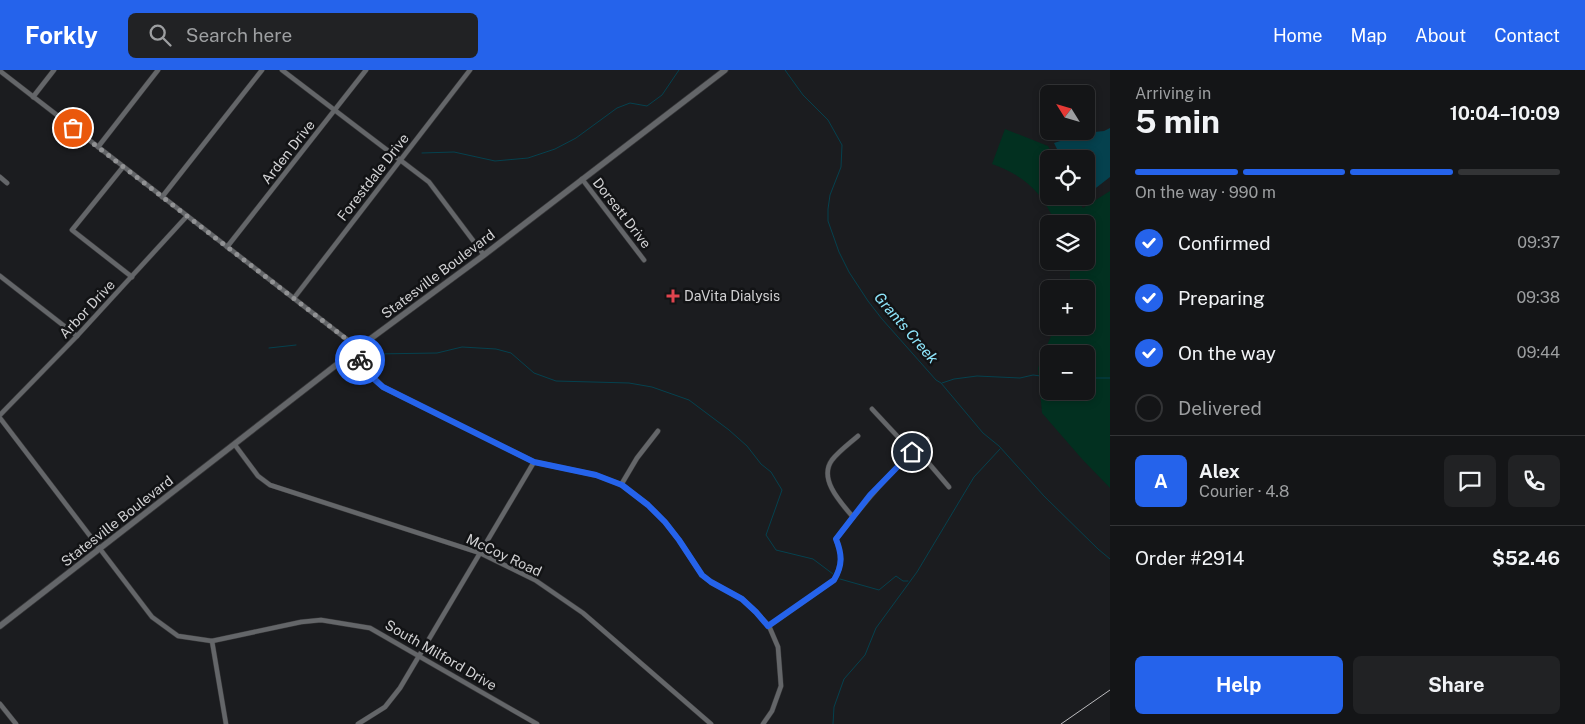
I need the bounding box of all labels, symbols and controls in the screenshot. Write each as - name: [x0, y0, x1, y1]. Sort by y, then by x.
- search box: [128, 13, 478, 58]
- text: Forkly: [25, 21, 98, 49]
- icon: search: [146, 21, 174, 49]
- text: Search here: [186, 24, 292, 46]
- text: Home: [1273, 25, 1323, 46]
- text: Map: [1351, 25, 1387, 46]
- text: About: [1415, 25, 1466, 46]
- text: Contact: [1494, 25, 1560, 46]
- text: Arriving in: [1135, 84, 1211, 103]
- north arrow: [1040, 85, 1095, 140]
- map controls: [1040, 85, 1095, 400]
- text: 10:04–10:09: [1450, 102, 1560, 124]
- text: 5 min: [1135, 103, 1220, 140]
- pin: [52, 107, 94, 149]
- icon: bag: [59, 114, 87, 142]
- street label: Arden Drive: [258, 117, 318, 187]
- street label: Forestdale Drive: [334, 130, 412, 224]
- button: locate: [1040, 150, 1095, 205]
- street label: Dorsett Drive: [590, 175, 654, 251]
- text: On the way · 990 m: [1135, 183, 1276, 202]
- button: layers: [1040, 215, 1095, 270]
- street label: Statesville Boulevard: [378, 226, 498, 322]
- icon: check: [1135, 229, 1163, 257]
- text: Confirmed: [1178, 232, 1271, 254]
- text: 09:37: [1517, 233, 1560, 252]
- street label: Arbor Drive: [56, 276, 118, 342]
- button: +: [1040, 280, 1095, 335]
- icon: check: [1135, 284, 1163, 312]
- text: Preparing: [1178, 287, 1265, 309]
- place label: DaVita Dialysis: [684, 288, 780, 304]
- text: 09:38: [1516, 288, 1560, 307]
- marker: DaVita Dialysis: [666, 289, 680, 303]
- water label: Grants Creek: [871, 289, 942, 367]
- courier: [335, 335, 385, 385]
- icon: check: [1135, 339, 1163, 367]
- text: On the way: [1178, 342, 1276, 364]
- text: 09:44: [1517, 343, 1560, 362]
- button: −: [1040, 345, 1095, 400]
- icon: bike: [346, 346, 374, 374]
- text: Delivered: [1178, 397, 1262, 419]
- pin: [891, 431, 933, 473]
- icon: home: [898, 438, 926, 466]
- button: chat: [1444, 455, 1496, 507]
- button: phone: [1508, 455, 1560, 507]
- text: Alex: [1199, 460, 1240, 482]
- text: A: [1154, 470, 1168, 492]
- street label: Statesville Boulevard: [58, 472, 176, 570]
- text: Courier · 4.8: [1199, 482, 1289, 501]
- street label: McCoy Road: [464, 531, 544, 579]
- text: Order #2914: [1135, 547, 1245, 569]
- text: $52.46: [1492, 547, 1560, 569]
- street label: South Milford Drive: [382, 617, 500, 694]
- button: Help: [1135, 656, 1343, 714]
- button: Share: [1353, 656, 1560, 714]

